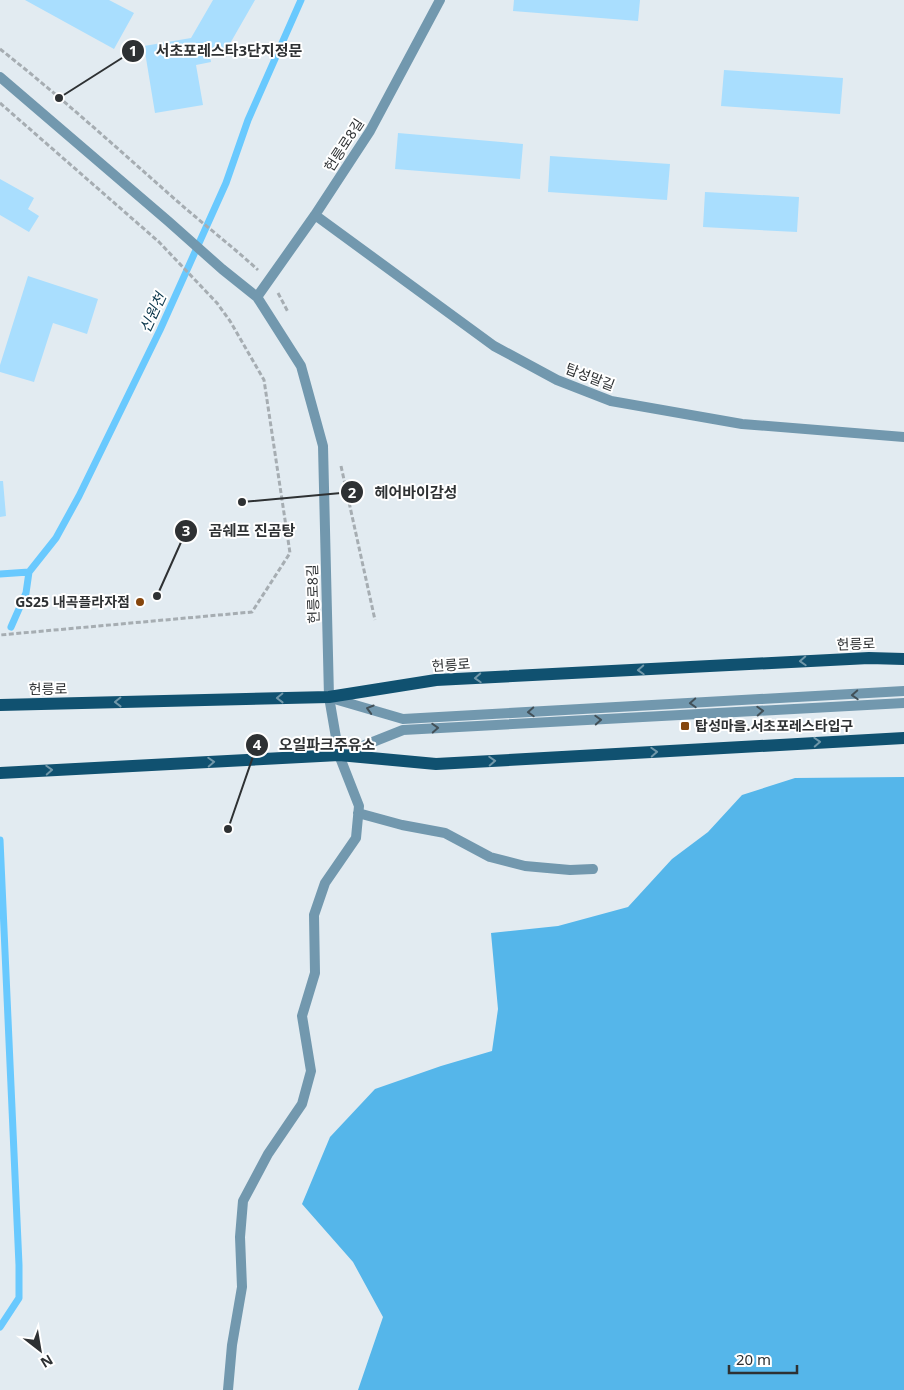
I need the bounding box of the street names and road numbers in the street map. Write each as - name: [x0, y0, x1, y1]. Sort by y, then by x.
- street label: 헌릉로8길: [319, 115, 368, 175]
- street label: 탑성말길: [563, 358, 618, 395]
- street label: 헌릉로8길: [302, 564, 323, 624]
- street label: 헌릉로: [836, 633, 876, 654]
- street label: 헌릉로: [431, 654, 471, 675]
- street label: 헌릉로: [29, 679, 68, 698]

